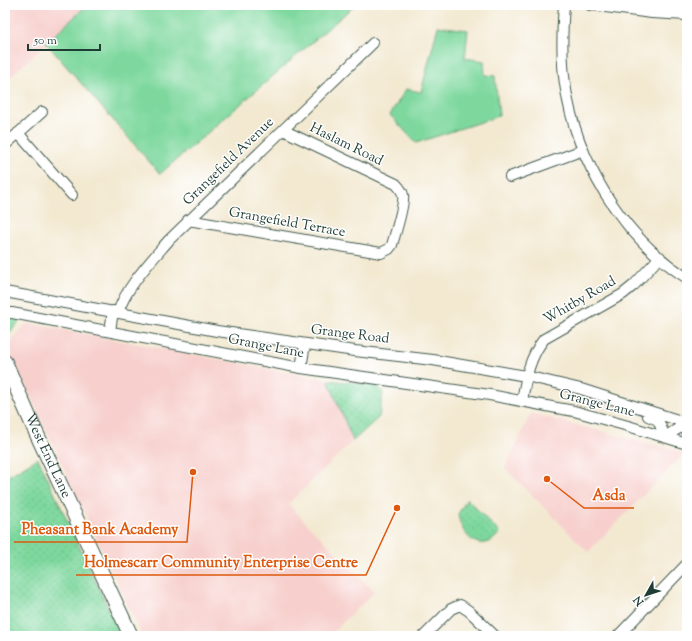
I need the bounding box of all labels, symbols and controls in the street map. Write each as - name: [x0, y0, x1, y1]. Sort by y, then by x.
- scale bar: [28, 26, 100, 52]
- text: 50 m: [33, 32, 57, 50]
- street label: Grangefield Avenue: [179, 113, 279, 211]
- street label: Haslam Road: [306, 119, 386, 171]
- street label: Grangefield Terrace: [227, 203, 347, 243]
- street label: Whitby Road: [540, 272, 620, 330]
- street label: Grange Road: [310, 320, 391, 350]
- street label: Grange Lane: [226, 330, 306, 364]
- street label: Grange Lane: [557, 385, 637, 423]
- street label: West End Lane: [19, 411, 75, 502]
- callout: Asda: [584, 481, 634, 508]
- text: Asda: [592, 486, 626, 507]
- callout: Pheasant Bank Academy: [14, 515, 187, 542]
- text: Pheasant Bank Academy: [21, 520, 179, 541]
- callout: Holmescarr Community Enterprise Centre: [76, 548, 366, 575]
- text: Holmescarr Community Enterprise Centre: [84, 553, 358, 574]
- north arrow: [626, 575, 666, 615]
- text: N: [630, 592, 649, 610]

